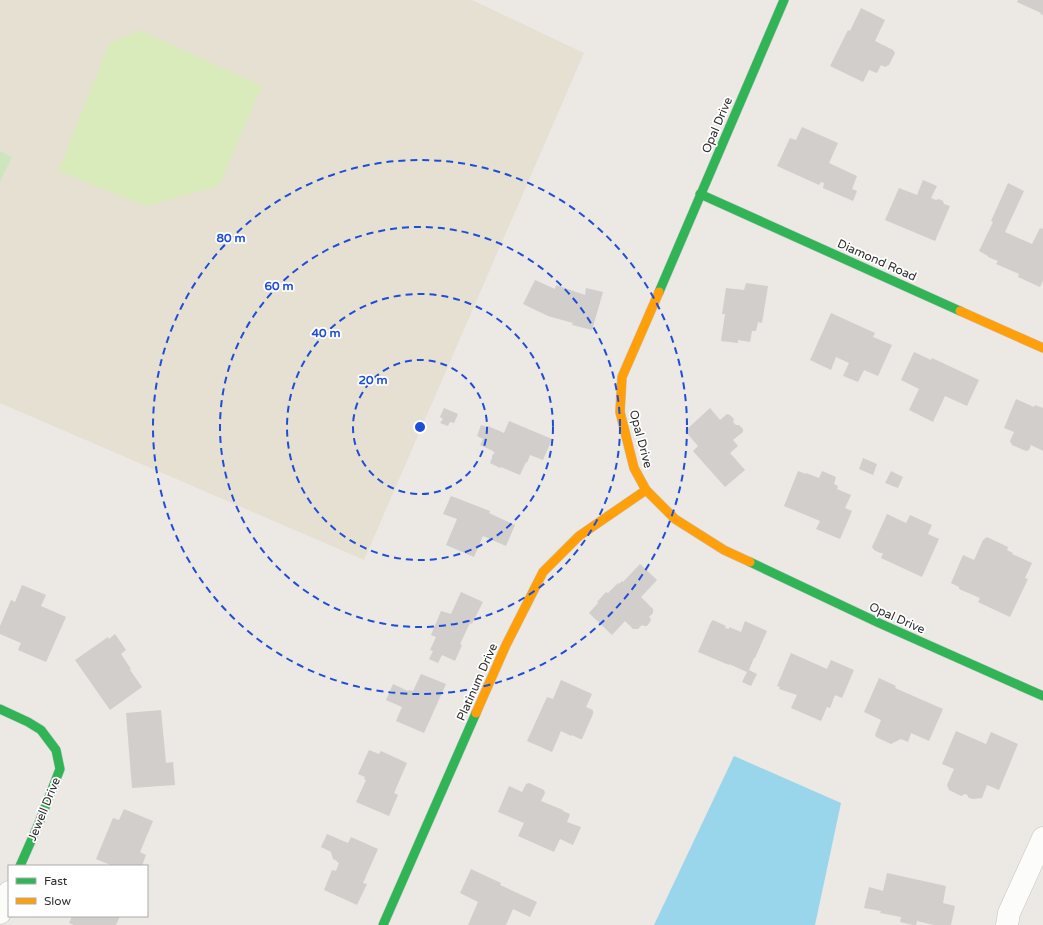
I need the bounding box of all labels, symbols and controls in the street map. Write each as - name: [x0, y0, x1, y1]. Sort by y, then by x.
- street label: Opal Drive: [699, 95, 735, 155]
- text: 80 m: [216, 231, 246, 245]
- street label: Diamond Road: [835, 236, 919, 284]
- text: 60 m: [264, 279, 294, 293]
- text: 40 m: [311, 326, 341, 340]
- text: 20 m: [358, 373, 388, 387]
- street label: Opal Drive: [627, 408, 656, 470]
- centre of rings: [413, 420, 427, 434]
- street label: Opal Drive: [867, 599, 927, 637]
- street label: Platinum Drive: [454, 641, 500, 723]
- street label: Jewell Drive: [25, 775, 63, 843]
- legend: [8, 865, 148, 917]
- text: Fast: [44, 874, 68, 888]
- text: Slow: [44, 894, 71, 908]

